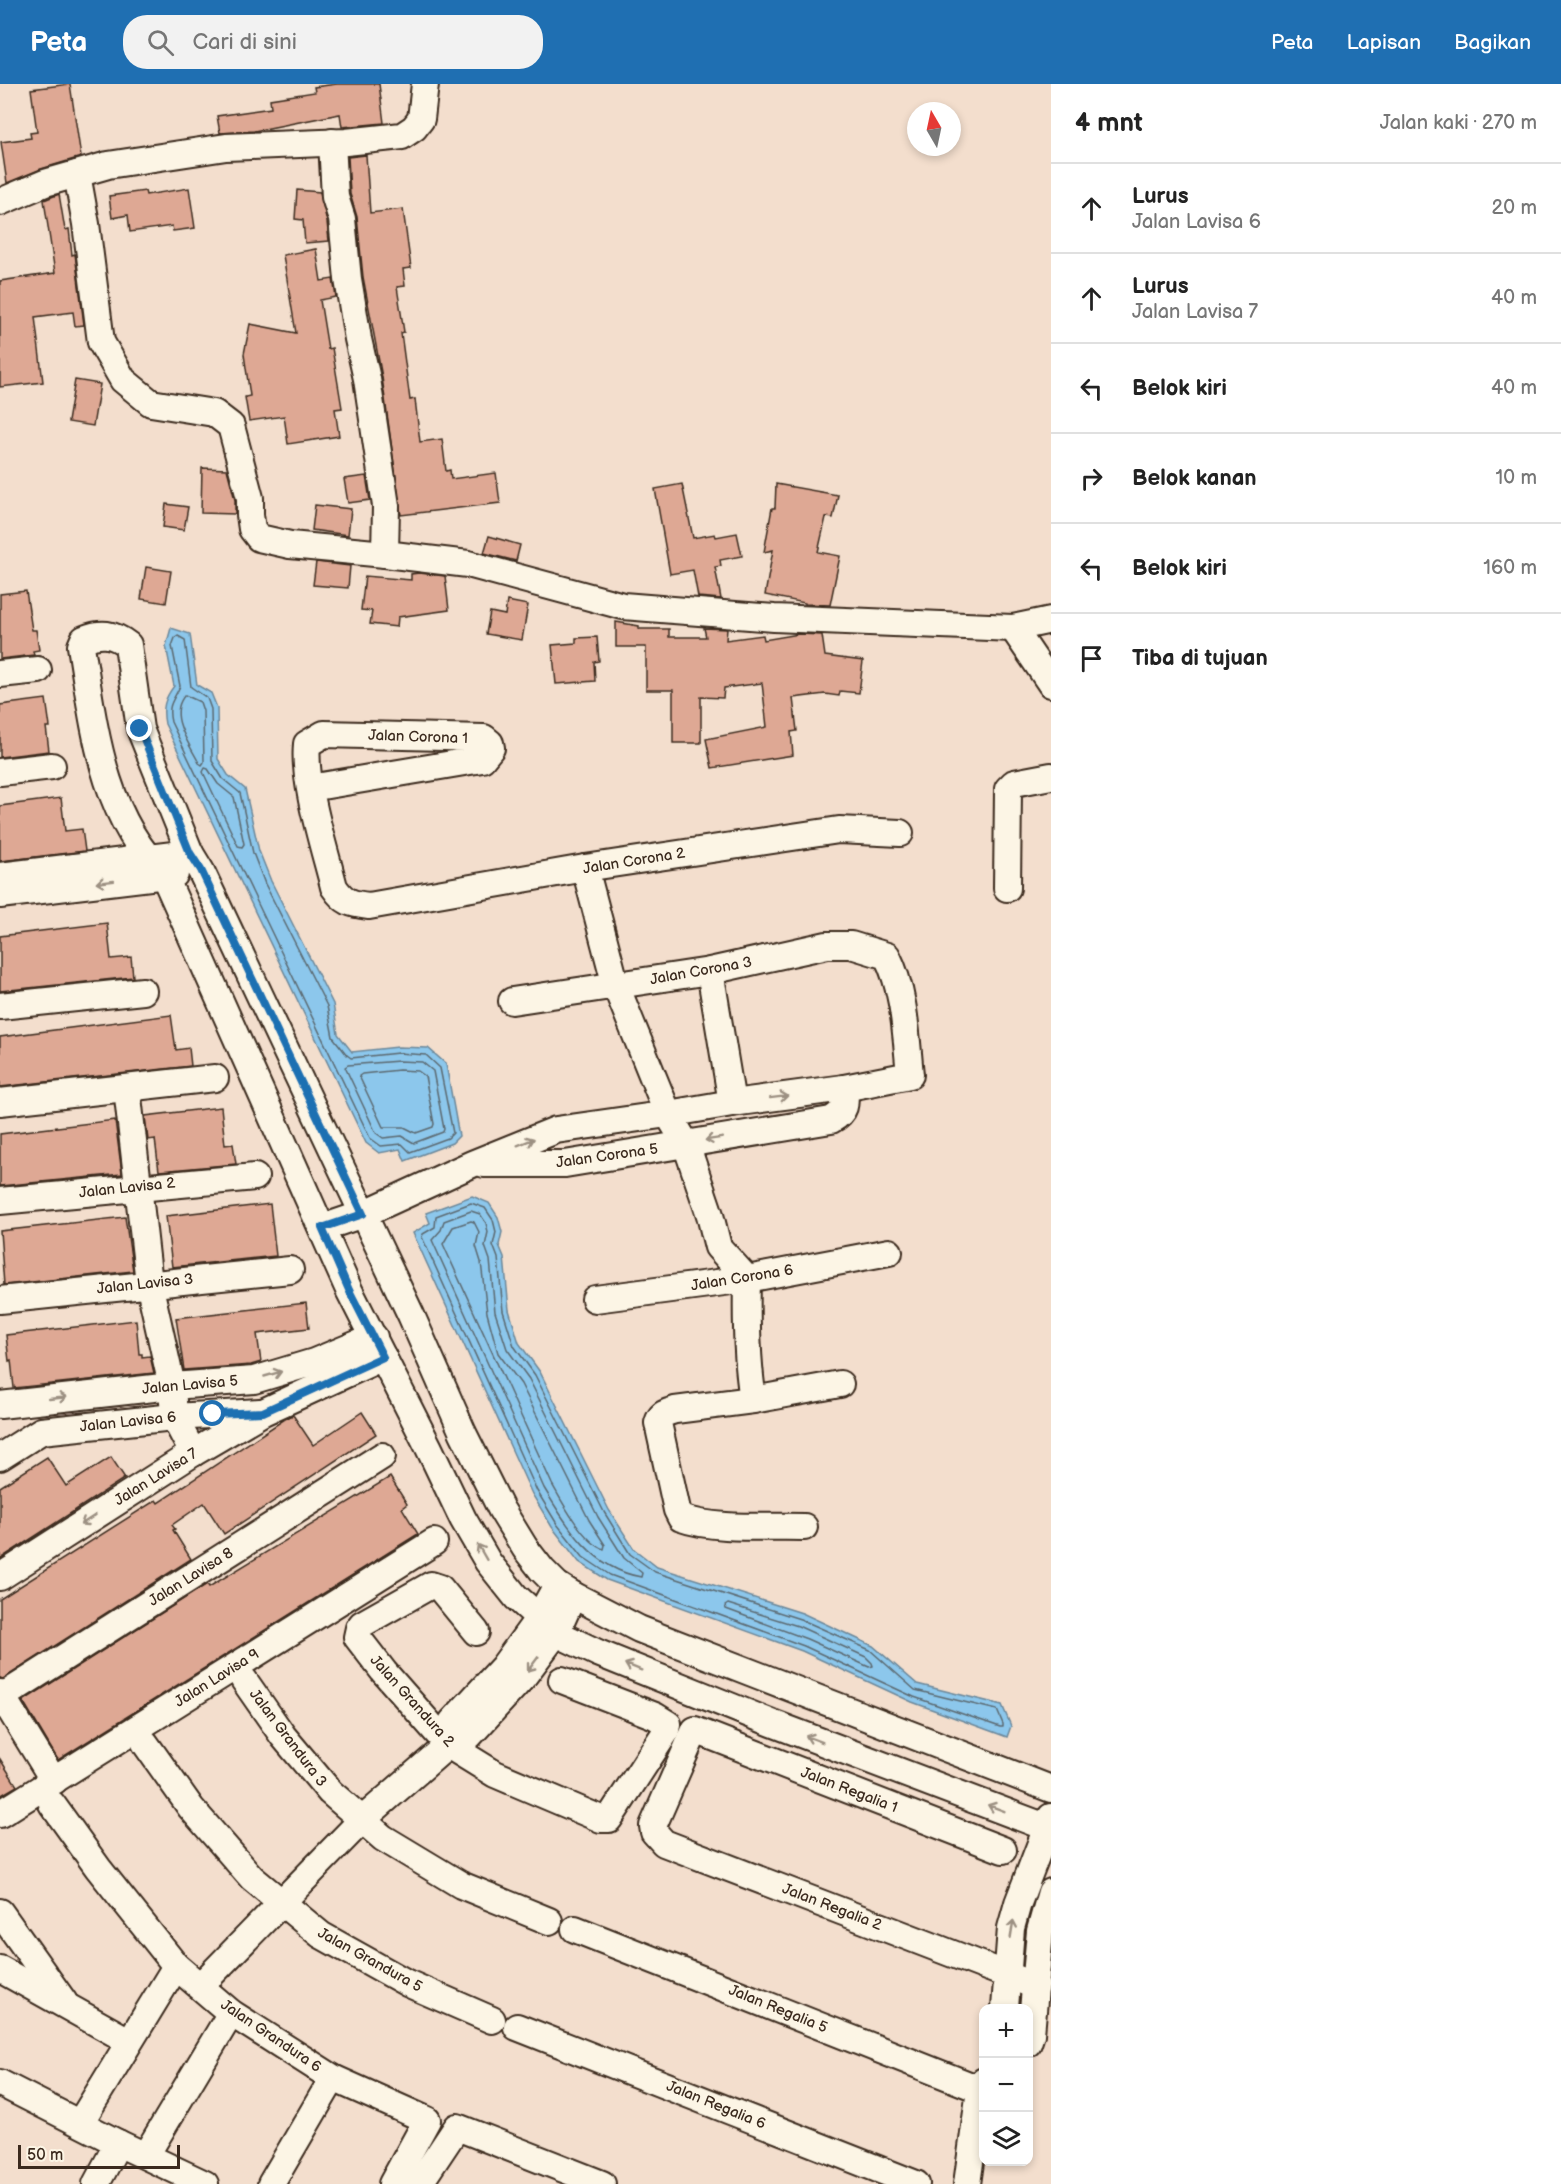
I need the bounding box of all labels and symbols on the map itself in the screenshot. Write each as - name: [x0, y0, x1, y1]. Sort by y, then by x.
- north arrow: [907, 102, 961, 156]
- route end: [126, 715, 152, 741]
- street label: Jalan Corona 1: [368, 726, 468, 748]
- street label: Jalan Corona 2: [582, 844, 686, 878]
- one-way arrow: [96, 877, 116, 888]
- street label: Jalan Corona 3: [648, 953, 754, 989]
- one-way arrow: [769, 1091, 789, 1102]
- one-way arrow: [705, 1134, 724, 1145]
- one-way arrow: [516, 1136, 535, 1147]
- street label: Jalan Corona 5: [555, 1139, 659, 1173]
- street label: Jalan Lavisa 2: [78, 1173, 176, 1202]
- street label: Jalan Corona 6: [690, 1261, 794, 1295]
- street label: Jalan Lavisa 3: [96, 1269, 194, 1299]
- one-way arrow: [263, 1368, 282, 1380]
- street label: Jalan Lavisa 5: [141, 1371, 239, 1399]
- one-way arrow: [48, 1393, 68, 1404]
- route start: [199, 1400, 225, 1426]
- street label: Jalan Lavisa 6: [79, 1407, 177, 1437]
- street label: Jalan Lavisa 7: [111, 1444, 202, 1510]
- one-way arrow: [80, 1514, 97, 1527]
- street label: Jalan Lavisa 8: [145, 1543, 237, 1611]
- one-way arrow: [476, 1543, 487, 1561]
- street label: Jalan Lavisa 9: [171, 1644, 263, 1712]
- street label: Jalan Grandura 2: [366, 1651, 458, 1751]
- one-way arrow: [527, 1655, 540, 1671]
- one-way arrow: [624, 1661, 642, 1672]
- street label: Jalan Grandura 3: [245, 1685, 331, 1791]
- one-way arrow: [805, 1733, 824, 1744]
- street label: Jalan Regalia 1: [798, 1763, 900, 1817]
- one-way arrow: [988, 1802, 1006, 1813]
- street label: Jalan Regalia 2: [779, 1879, 885, 1935]
- one-way arrow: [1006, 1920, 1017, 1940]
- street label: Jalan Grandura 5: [314, 1923, 426, 1997]
- street label: Jalan Regalia 5: [726, 1981, 830, 2037]
- street label: Jalan Grandura 6: [217, 1995, 325, 2077]
- street label: Jalan Regalia 6: [664, 2076, 768, 2134]
- scale bar: [18, 2142, 180, 2170]

